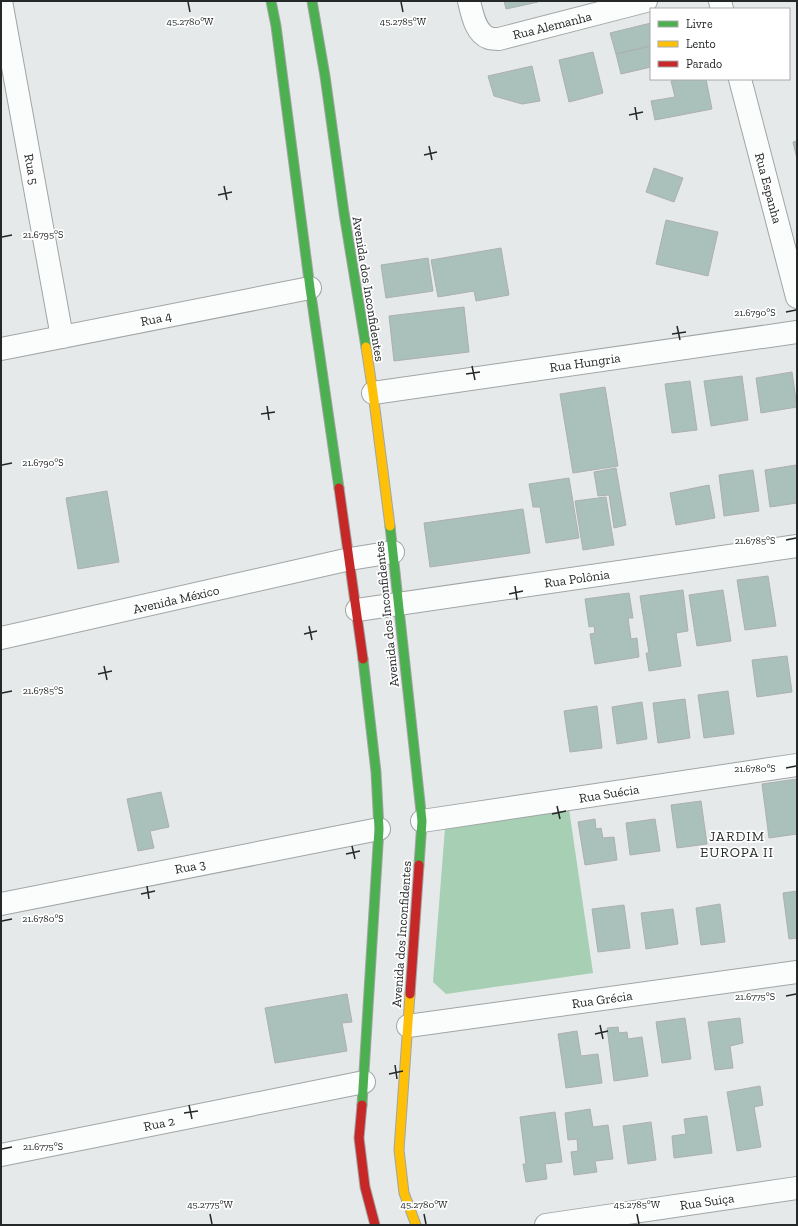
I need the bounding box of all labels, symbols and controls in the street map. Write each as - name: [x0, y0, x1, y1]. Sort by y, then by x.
- street label: Rua Alemanha: [511, 8, 594, 43]
- legend: [650, 8, 790, 80]
- text: 45.2780°W: [167, 16, 214, 28]
- text: 45.2785°W: [380, 16, 427, 28]
- text: Livre: [686, 17, 713, 31]
- text: Lento: [686, 37, 716, 51]
- text: Parado: [686, 57, 722, 71]
- street label: Rua Espanha: [752, 151, 785, 226]
- street label: Rua 5: [21, 152, 42, 186]
- street label: Avenida dos Inconfidentes: [350, 215, 387, 363]
- text: 21.6795°S: [23, 229, 63, 241]
- text: 21.6790°S: [734, 307, 776, 319]
- street label: Rua 4: [139, 308, 173, 329]
- street label: Rua Hungria: [549, 350, 622, 375]
- text: 21.6790°S: [22, 457, 64, 469]
- text: 21.6785°S: [735, 535, 775, 547]
- street label: Avenida dos Inconfidentes: [371, 540, 402, 688]
- street label: Rua Polônia: [543, 566, 611, 591]
- street label: Avenida México: [132, 582, 221, 617]
- text: 21.6785°S: [23, 685, 63, 697]
- text: 21.6780°S: [734, 763, 776, 775]
- street label: Rua Suécia: [578, 781, 641, 806]
- district label: JARDIM EUROPA II: [700, 828, 774, 861]
- street label: Rua 3: [173, 856, 207, 877]
- street label: Avenida dos Inconfidentes: [389, 860, 414, 1008]
- text: 21.6780°S: [22, 913, 64, 925]
- street label: Rua Grécia: [571, 988, 634, 1011]
- text: 21.6775°S: [735, 991, 775, 1003]
- street label: Rua 2: [142, 1113, 176, 1134]
- text: 21.6775°S: [23, 1141, 63, 1153]
- street label: Rua Suiça: [679, 1190, 736, 1213]
- text: 45.2775°W: [187, 1199, 233, 1211]
- text: 45.2780°W: [401, 1199, 448, 1211]
- text: 45.2785°W: [614, 1199, 661, 1211]

